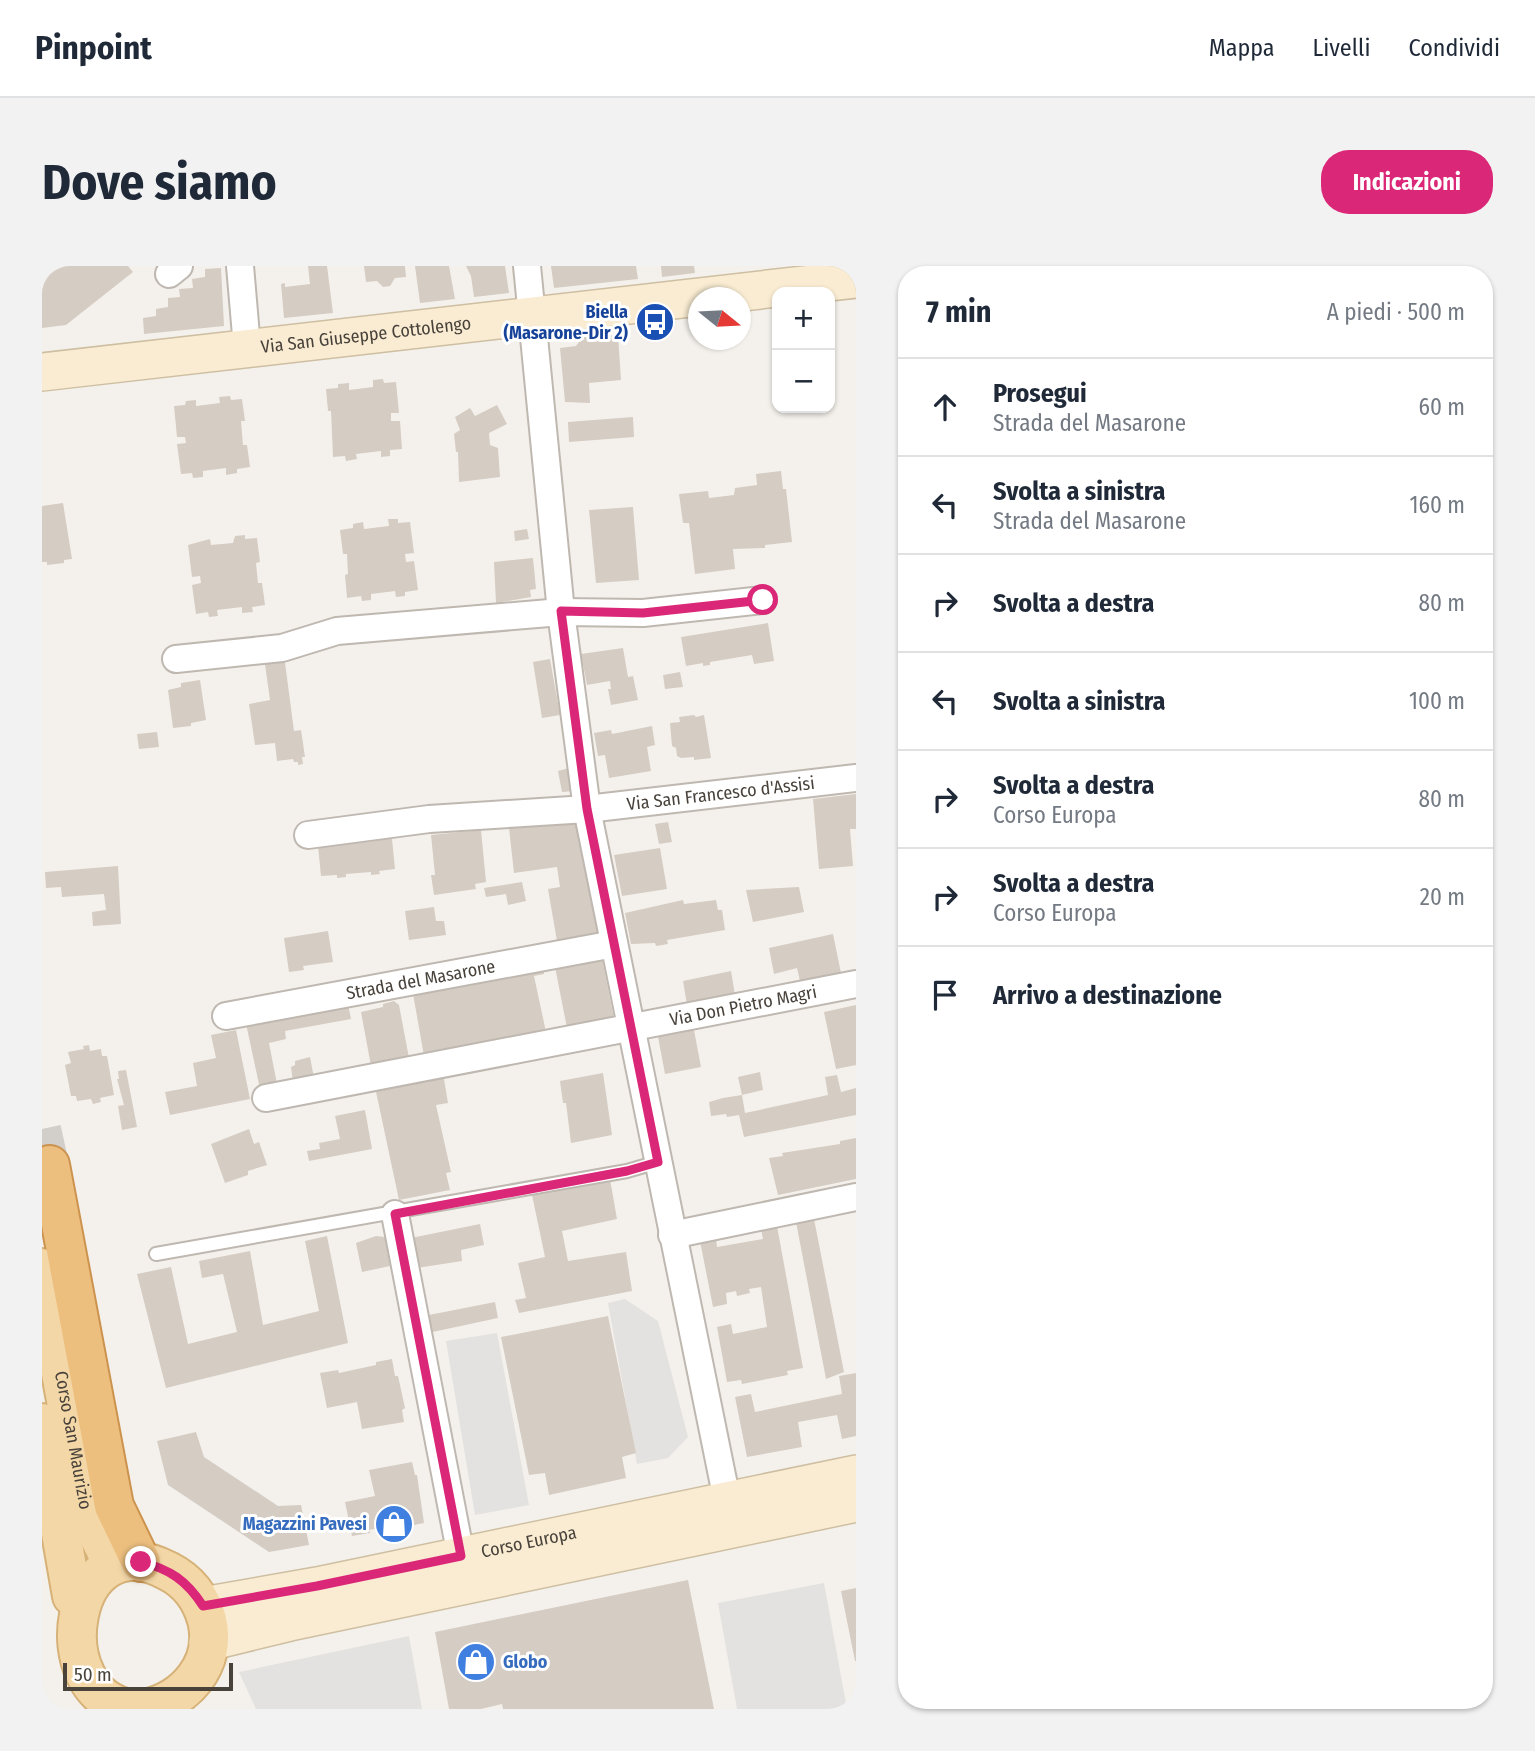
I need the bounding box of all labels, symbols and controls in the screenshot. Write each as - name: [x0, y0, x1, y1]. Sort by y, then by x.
- text: Pinpoint: [35, 28, 152, 68]
- text: Mappa: [1209, 34, 1275, 62]
- text: Livelli: [1313, 34, 1370, 62]
- text: Condividi: [1408, 34, 1500, 62]
- button: Indicazioni: [1321, 150, 1493, 214]
- text: Dove siamo: [42, 153, 277, 212]
- north arrow: [688, 287, 751, 350]
- map controls: [772, 287, 835, 413]
- button: +: [772, 287, 835, 350]
- text: 7 min: [926, 294, 991, 330]
- text: A piedi · 500 m: [1327, 298, 1465, 326]
- place label: Biella (Masarone-Dir 2): [504, 301, 629, 344]
- bus stop icon: Biella (Masarone-Dir 2): [634, 301, 676, 343]
- street label: Via San Giuseppe Cottolengo: [260, 312, 472, 358]
- button: −: [772, 350, 835, 413]
- text: Prosegui: [993, 378, 1087, 409]
- icon: ahead: [926, 388, 964, 426]
- text: 60 m: [1419, 393, 1465, 421]
- text: Strada del Masarone: [993, 409, 1186, 437]
- text: Svolta a sinistra: [993, 476, 1165, 507]
- icon: left: [926, 486, 964, 524]
- text: 160 m: [1410, 491, 1465, 519]
- text: Strada del Masarone: [993, 507, 1186, 535]
- route start: [747, 584, 778, 615]
- icon: right: [926, 584, 964, 622]
- text: Svolta a destra: [993, 588, 1154, 619]
- text: 80 m: [1418, 589, 1465, 617]
- icon: left: [926, 682, 964, 720]
- text: Svolta a sinistra: [993, 686, 1165, 717]
- text: 100 m: [1409, 687, 1465, 715]
- text: Svolta a destra: [993, 770, 1154, 801]
- street label: Via San Francesco d'Assisi: [626, 772, 816, 815]
- icon: right: [926, 780, 964, 818]
- text: 80 m: [1418, 785, 1465, 813]
- text: Corso Europa: [993, 801, 1117, 829]
- text: Svolta a destra: [993, 868, 1154, 899]
- icon: right: [926, 878, 964, 916]
- text: 20 m: [1420, 883, 1465, 911]
- text: Corso Europa: [993, 899, 1117, 927]
- street label: Strada del Masarone: [344, 955, 497, 1004]
- icon: arrive: [926, 976, 964, 1014]
- text: Arrivo a destinazione: [993, 980, 1222, 1011]
- street label: Via Don Pietro Magri: [668, 981, 819, 1031]
- street label: Corso San Maurizio: [50, 1369, 97, 1511]
- shop icon: Magazzini Pavesi: [373, 1503, 415, 1545]
- place label: Magazzini Pavesi: [243, 1513, 367, 1535]
- street label: Corso Europa: [479, 1521, 579, 1563]
- route end: [125, 1546, 156, 1577]
- shop icon: Globo: [455, 1641, 497, 1683]
- place label: Globo: [503, 1651, 548, 1673]
- scale bar: [63, 1660, 233, 1692]
- text: 50 m: [74, 1663, 112, 1686]

